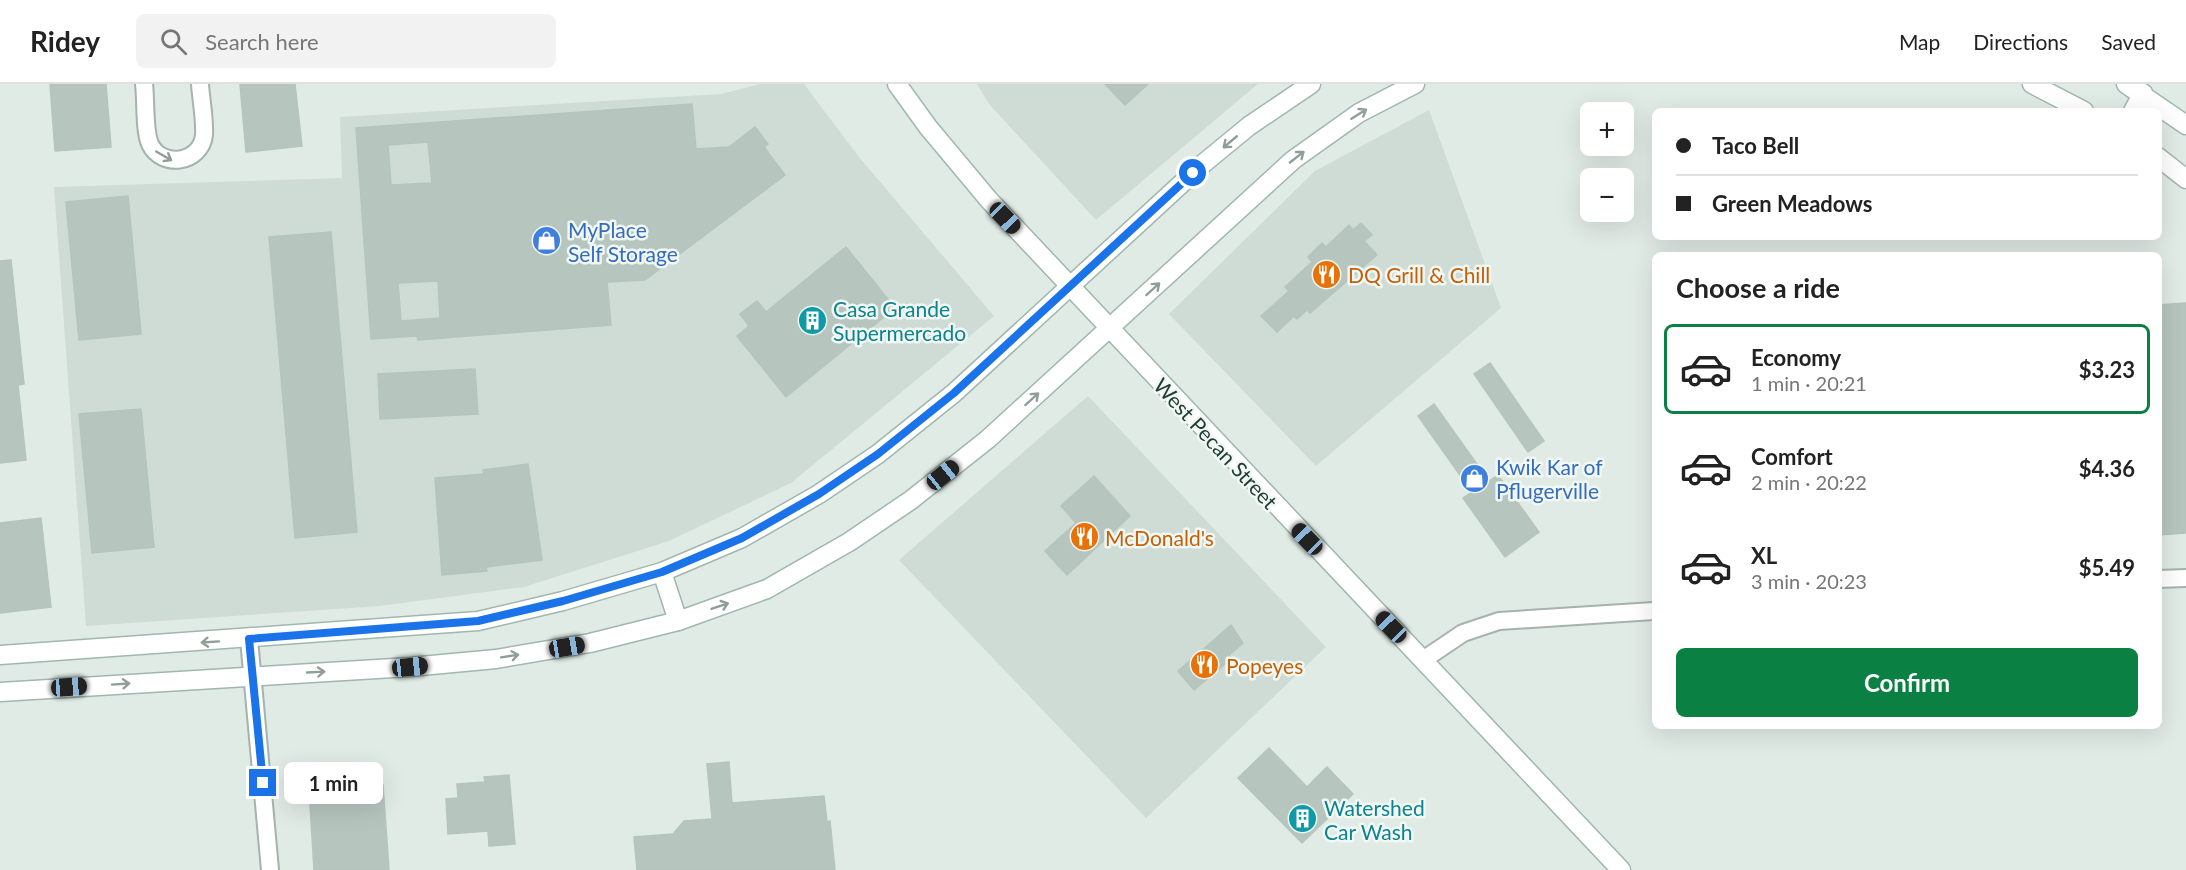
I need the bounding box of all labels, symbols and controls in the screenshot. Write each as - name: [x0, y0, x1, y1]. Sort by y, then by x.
- search box: [136, 14, 556, 68]
- text: Ridey: [30, 24, 100, 58]
- icon: search: [157, 25, 190, 58]
- text: Search here: [205, 28, 319, 55]
- text: Map: [1899, 29, 1940, 54]
- text: Directions: [1973, 29, 2068, 54]
- text: Saved: [2101, 29, 2156, 54]
- map controls: [1580, 102, 1634, 222]
- button: +: [1580, 102, 1634, 156]
- one-way arrow: [1350, 107, 1367, 119]
- text: Taco Bell: [1712, 132, 1799, 159]
- one-way arrow: [1223, 135, 1238, 149]
- one-way arrow: [155, 150, 172, 162]
- one-way arrow: [1289, 151, 1305, 164]
- route start: [1179, 159, 1206, 186]
- button: −: [1580, 168, 1634, 222]
- text: Green Meadows: [1712, 190, 1872, 217]
- car: [986, 199, 1024, 237]
- place label: MyPlace Self Storage: [568, 217, 678, 266]
- shop icon: MyPlace Self Storage: [531, 225, 563, 257]
- restaurant icon: DQ Grill & Chill: [1311, 258, 1343, 290]
- place label: DQ Grill & Chill: [1348, 262, 1490, 287]
- text: Choose a ride: [1676, 271, 1840, 304]
- one-way arrow: [1145, 282, 1160, 296]
- place label: Casa Grande Supermercado: [833, 296, 966, 345]
- building icon: Casa Grande Supermercado: [796, 304, 828, 336]
- icon: car: [1679, 342, 1733, 396]
- text: Economy: [1751, 344, 1841, 371]
- text: $3.23: [2079, 356, 2135, 383]
- text: 1 min · 20:21: [1751, 371, 1867, 395]
- street label: West Pecan Street: [1149, 372, 1283, 514]
- one-way arrow: [1024, 392, 1039, 406]
- icon: car: [1679, 441, 1733, 495]
- text: Comfort: [1751, 443, 1833, 470]
- place label: Kwik Kar of Pflugerville: [1496, 454, 1603, 503]
- text: $4.36: [2079, 455, 2135, 482]
- car: [923, 457, 963, 493]
- shop icon: Kwik Kar of Pflugerville: [1459, 462, 1491, 494]
- text: 2 min · 20:22: [1751, 470, 1867, 494]
- car: [1288, 520, 1326, 558]
- restaurant icon: McDonald's: [1068, 521, 1100, 553]
- place label: McDonald's: [1105, 525, 1214, 550]
- icon: car: [1679, 540, 1733, 594]
- text: XL: [1751, 542, 1777, 569]
- text: $5.49: [2079, 554, 2135, 581]
- text: 3 min · 20:23: [1751, 569, 1867, 593]
- one-way arrow: [710, 599, 729, 610]
- car: [1372, 608, 1410, 646]
- car: [548, 635, 586, 659]
- one-way arrow: [200, 636, 220, 647]
- button: Confirm: [1676, 648, 2138, 717]
- restaurant icon: Popeyes: [1189, 649, 1221, 681]
- one-way arrow: [500, 651, 519, 662]
- place label: Popeyes: [1226, 653, 1303, 678]
- car: [391, 656, 429, 678]
- one-way arrow: [305, 667, 325, 678]
- car: [50, 677, 88, 697]
- one-way arrow: [111, 678, 131, 689]
- callout: 1 min: [284, 762, 383, 804]
- route end: [249, 769, 276, 796]
- text: 1 min: [309, 771, 358, 795]
- place label: Watershed Car Wash: [1324, 795, 1425, 844]
- building icon: Watershed Car Wash: [1287, 803, 1319, 835]

